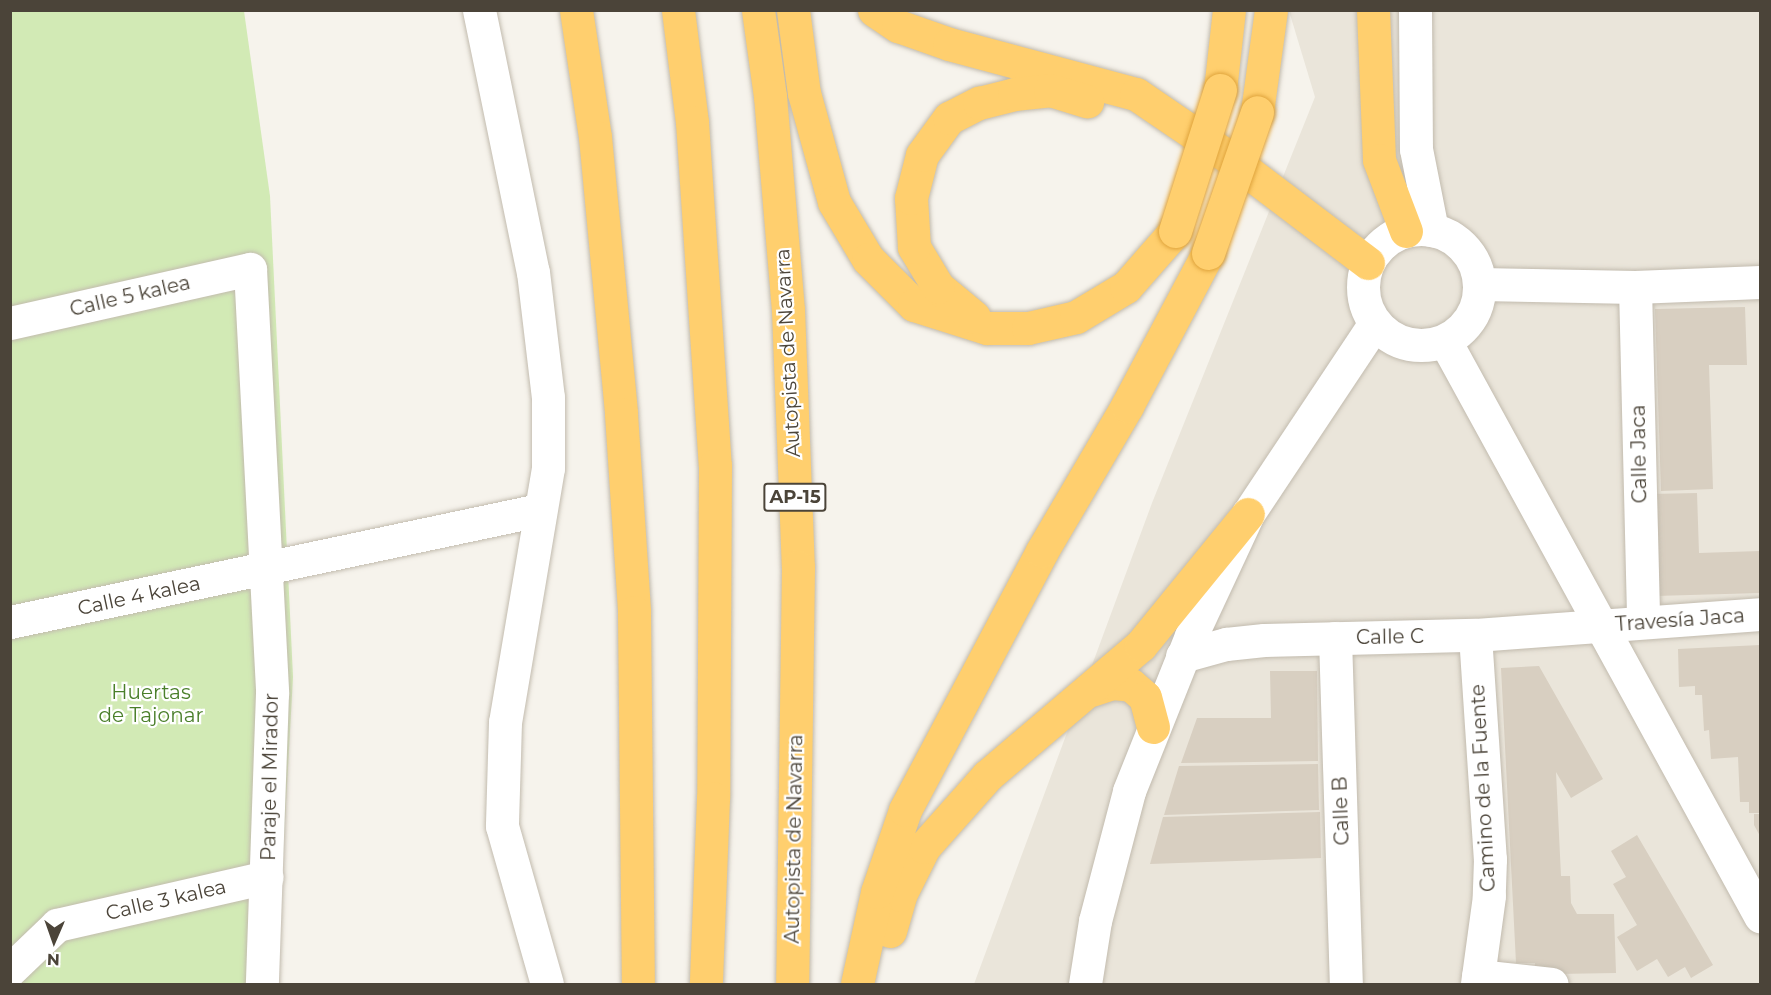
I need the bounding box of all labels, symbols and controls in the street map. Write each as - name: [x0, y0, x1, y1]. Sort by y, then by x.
- street label: Autopista de Navarra: [771, 248, 805, 458]
- street label: Calle 5 kalea: [67, 270, 193, 322]
- street label: Calle Jaca: [1626, 404, 1652, 504]
- road number: AP-15: [762, 482, 828, 512]
- street label: Calle 4 kalea: [75, 571, 203, 621]
- street label: Travesía Jaca: [1614, 604, 1746, 636]
- street label: Calle C: [1356, 624, 1424, 650]
- park label: Huertas de Tajonar: [99, 680, 203, 727]
- street label: Camino de la Fuente: [1466, 683, 1500, 893]
- street label: Paraje el Mirador: [257, 693, 283, 861]
- street label: Autopista de Navarra: [780, 734, 808, 944]
- street label: Calle B: [1328, 776, 1354, 846]
- street label: Calle 3 kalea: [103, 874, 229, 926]
- north arrow: [24, 911, 84, 971]
- text: N: [47, 950, 60, 969]

